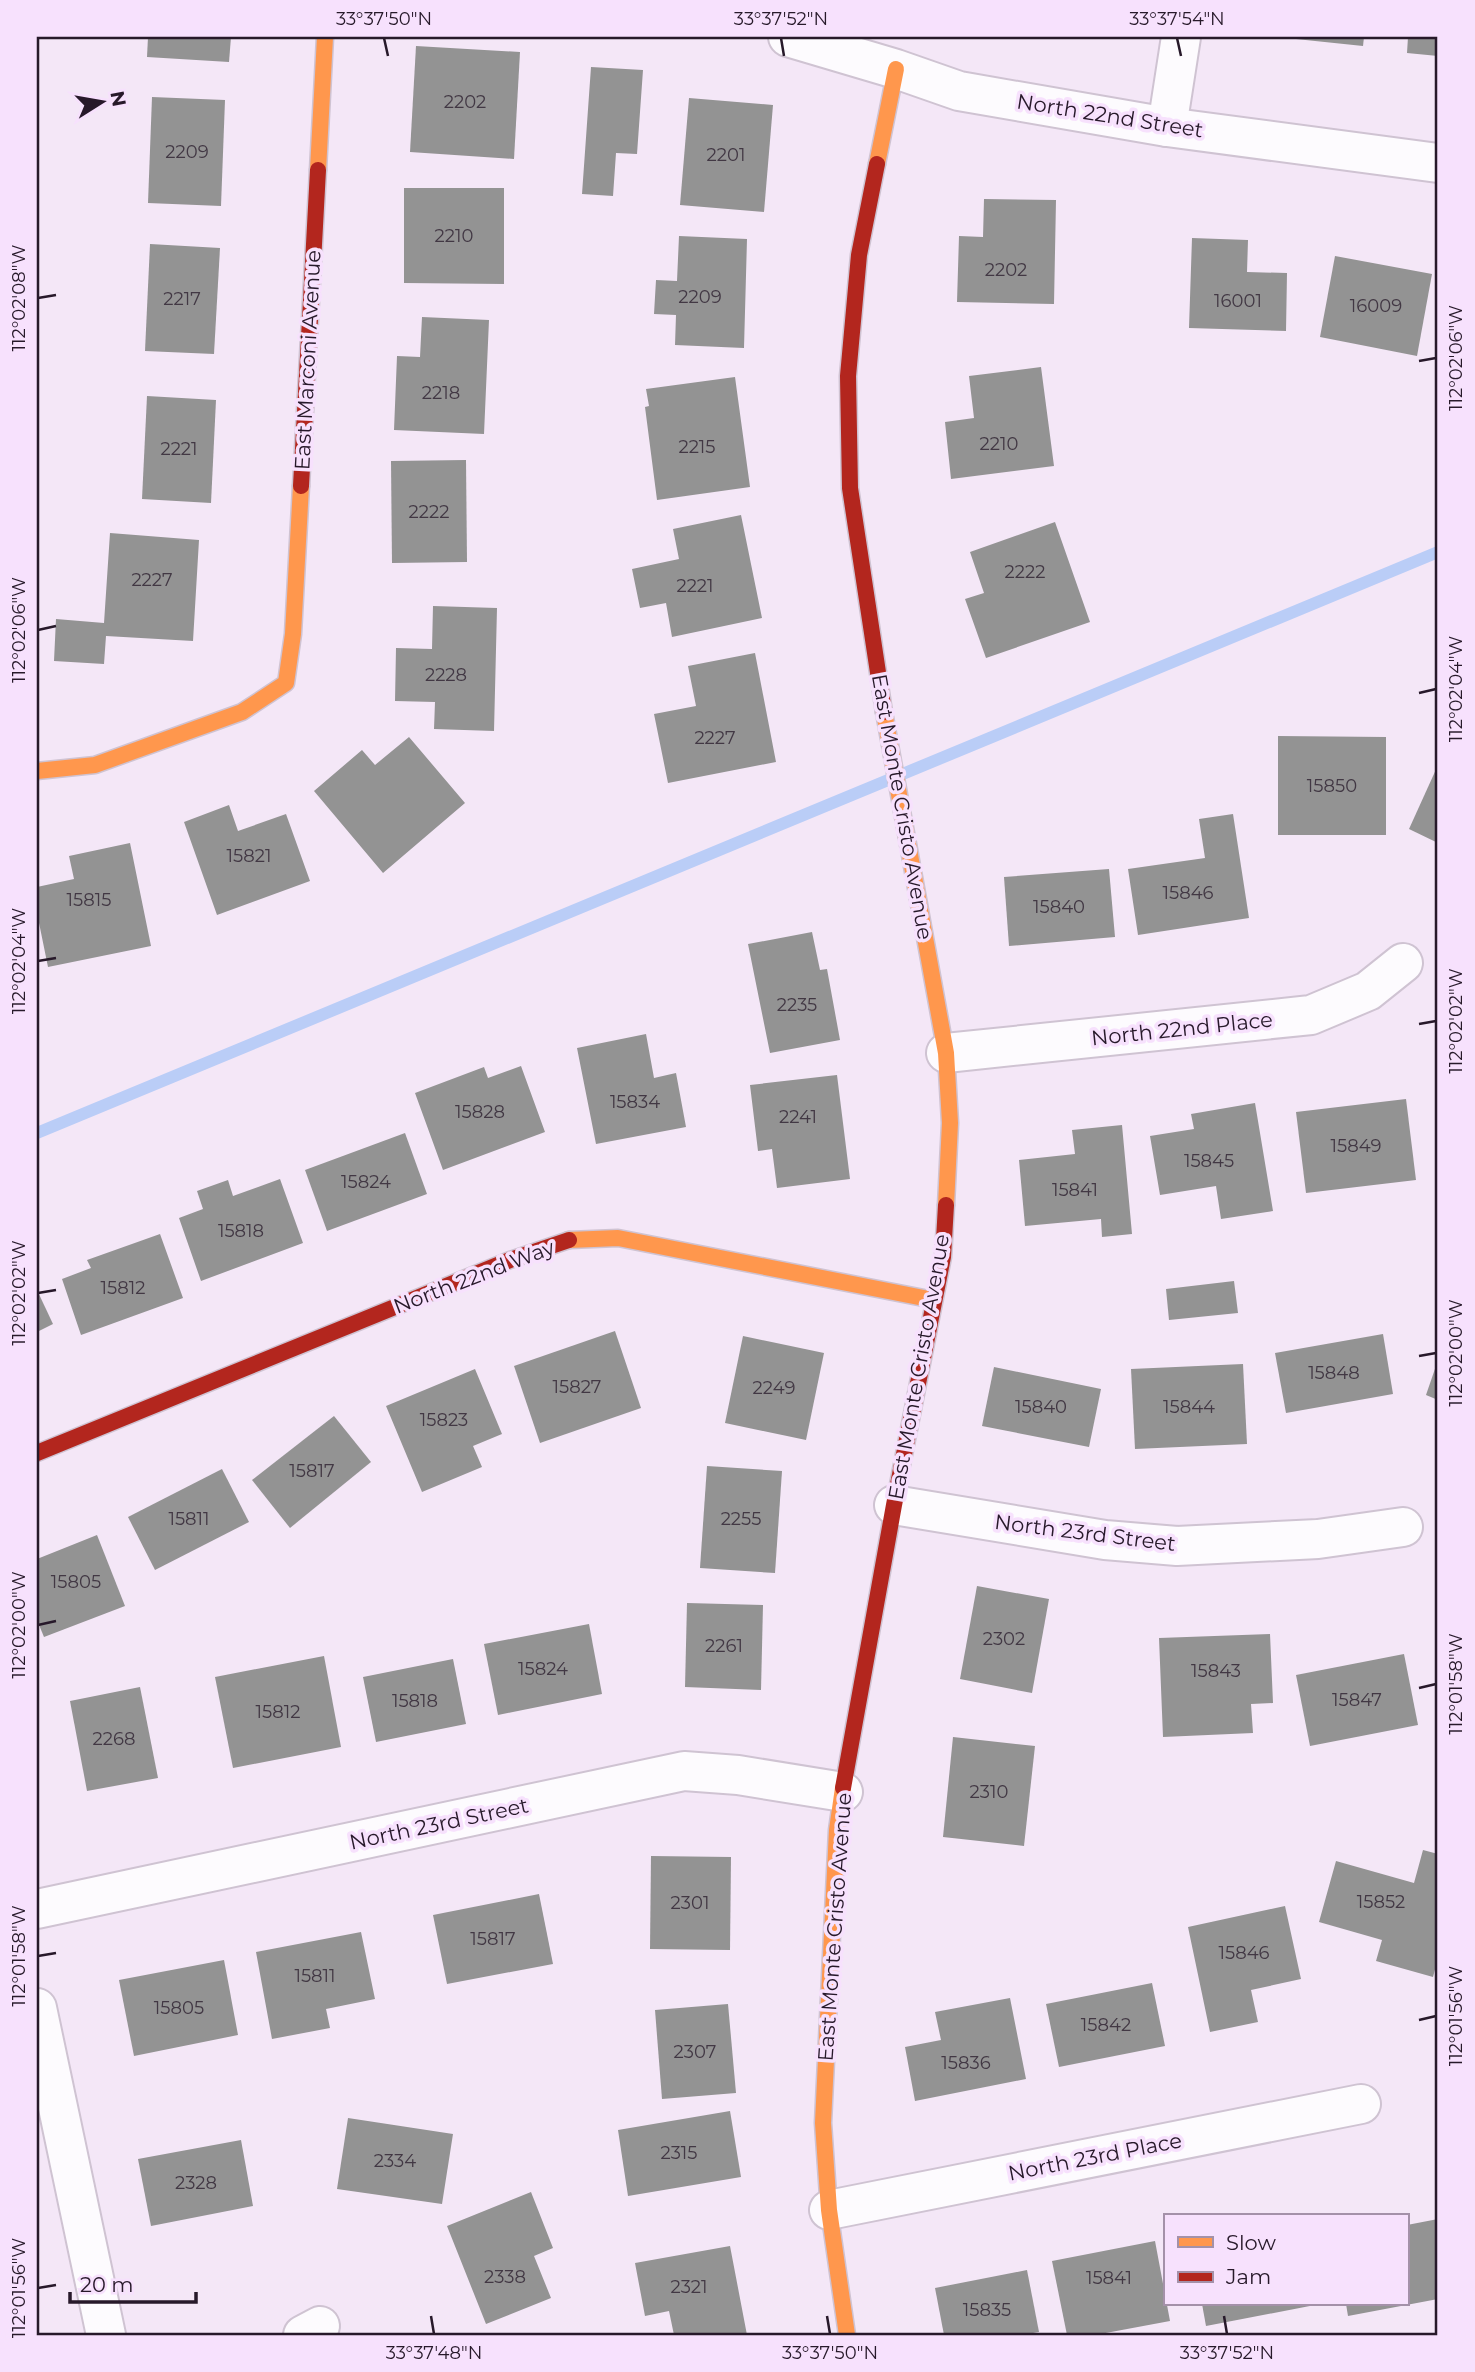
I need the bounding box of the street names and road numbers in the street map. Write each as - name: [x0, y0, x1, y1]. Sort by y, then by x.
- street label: North 22nd Street: [1015, 88, 1205, 143]
- street label: East Marconi Avenue: [289, 249, 326, 471]
- street label: East Monte Cristo Avenue: [867, 672, 938, 942]
- street label: North 22nd Place: [1090, 1007, 1274, 1050]
- street label: East Monte Cristo Avenue: [883, 1232, 954, 1502]
- street label: North 22nd Way: [390, 1234, 558, 1319]
- street label: North 23rd Street: [993, 1509, 1177, 1556]
- street label: North 23rd Street: [347, 1792, 531, 1855]
- street label: East Monte Cristo Avenue: [813, 1792, 856, 2062]
- street label: North 23rd Place: [1006, 2127, 1184, 2186]

